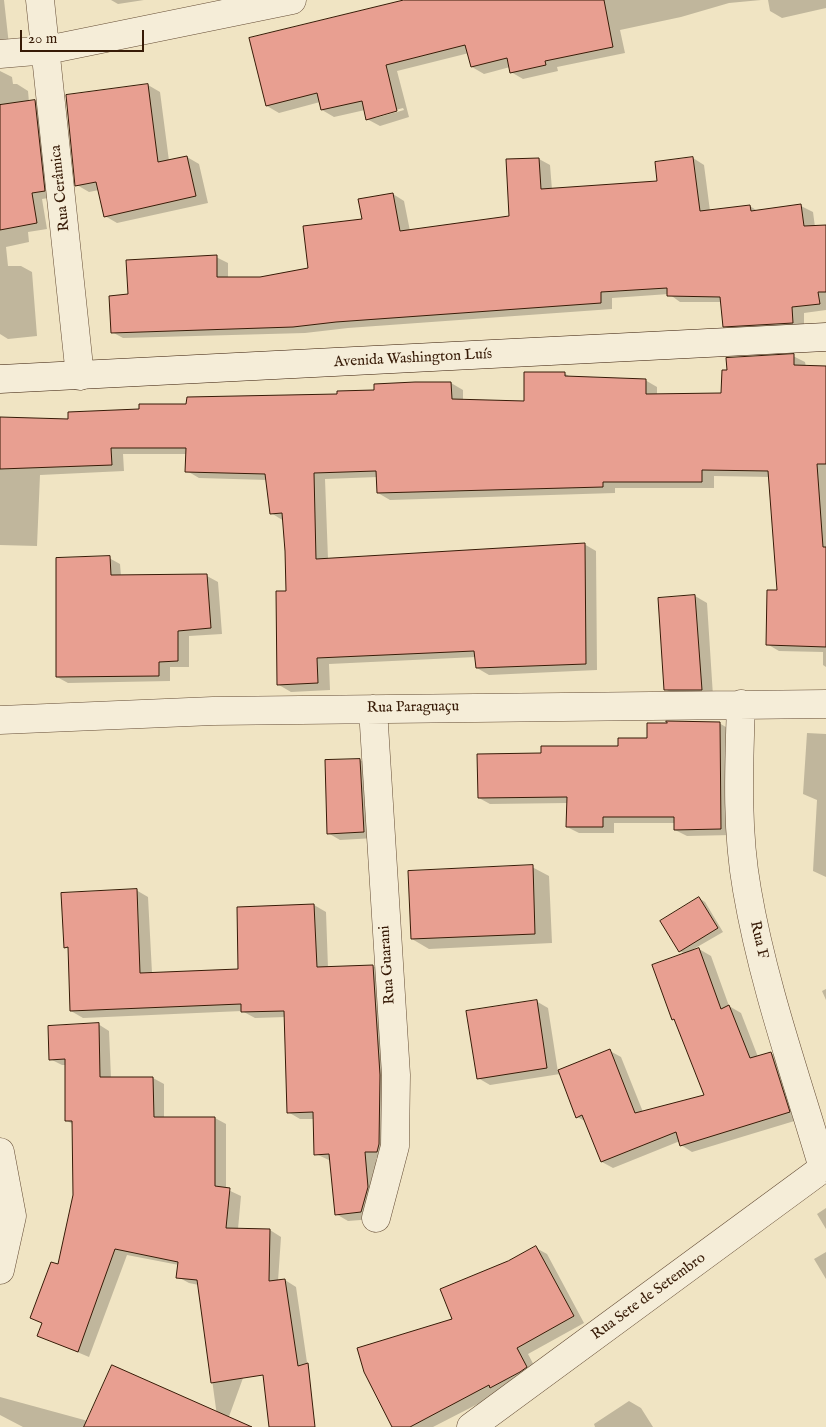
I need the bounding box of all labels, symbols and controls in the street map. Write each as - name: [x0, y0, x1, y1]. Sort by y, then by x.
- scale bar: [22, 20, 146, 52]
- text: 20 m: [28, 29, 57, 48]
- street label: Rua Cerâmica: [48, 144, 74, 232]
- street label: Avenida Washington Luís: [333, 346, 493, 372]
- street label: Rua Paraguaçu: [367, 698, 459, 718]
- street label: Rua F: [745, 919, 771, 961]
- street label: Rua Guarani: [376, 925, 400, 1005]
- street label: Rua Sete de Setembro: [588, 1250, 710, 1344]

